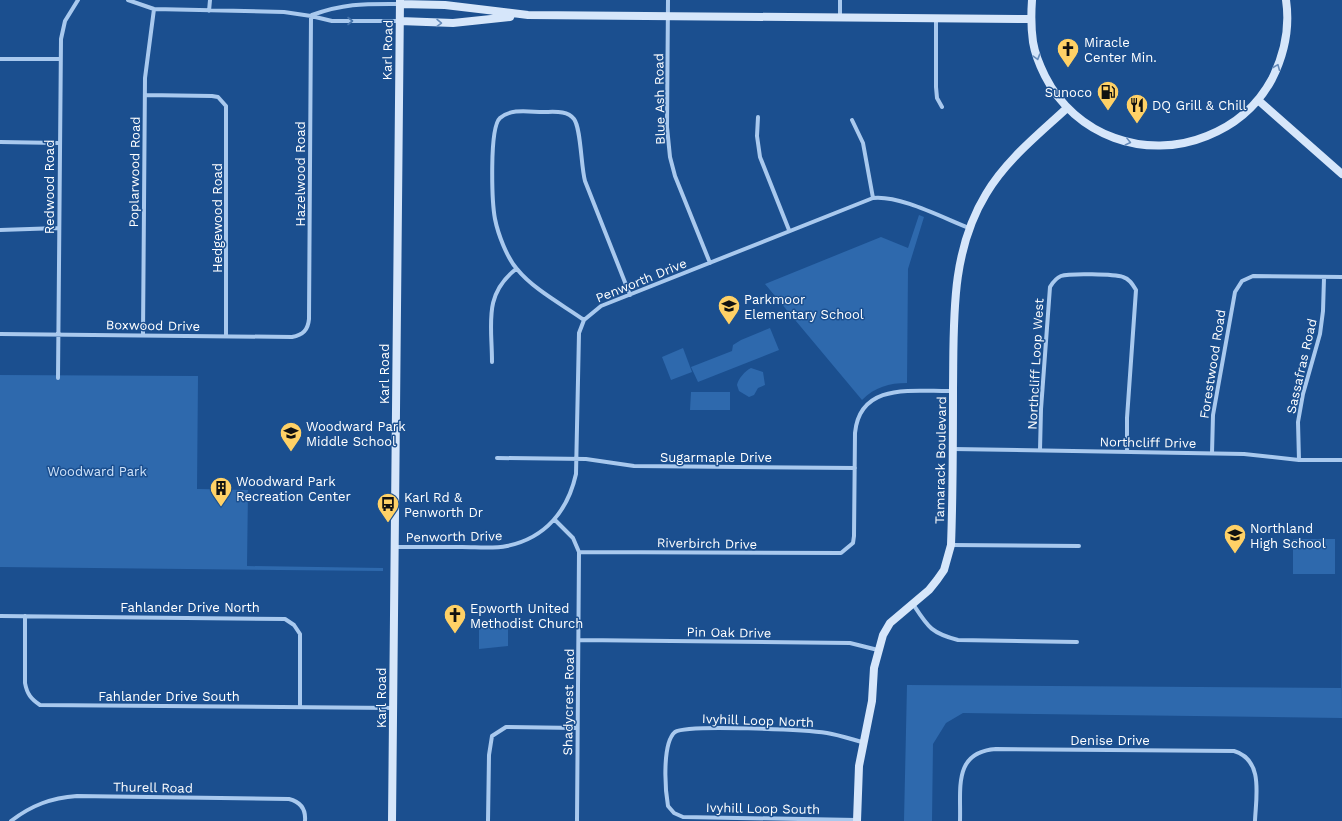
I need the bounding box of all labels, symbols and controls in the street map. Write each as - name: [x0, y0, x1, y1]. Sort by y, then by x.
- one-way arrow: [347, 17, 353, 26]
- one-way arrow: [436, 18, 442, 27]
- street label: Karl Road: [379, 20, 396, 80]
- place label: Miracle Center Min.: [1084, 35, 1157, 65]
- church icon: Miracle Center Min.: [1055, 36, 1081, 69]
- street label: Blue Ash Road: [651, 53, 668, 145]
- one-way arrow: [1032, 53, 1041, 60]
- one-way arrow: [1273, 63, 1281, 70]
- fuel station icon: Sunoco: [1095, 79, 1121, 112]
- place label: Sunoco: [1045, 85, 1092, 100]
- restaurant icon: DQ Grill & Chill: [1124, 92, 1150, 125]
- place label: DQ Grill & Chill: [1152, 98, 1247, 113]
- street label: Poplarwood Road: [126, 116, 143, 228]
- street label: Hazelwood Road: [293, 121, 308, 227]
- one-way arrow: [1124, 138, 1131, 146]
- street label: Redwood Road: [42, 140, 57, 234]
- street label: Hedgewood Road: [210, 163, 225, 273]
- street label: Penworth Drive: [593, 255, 689, 306]
- place label: Parkmoor Elementary School: [744, 292, 864, 322]
- school or university icon: Parkmoor Elementary School: [716, 293, 742, 326]
- street label: Northcliff Loop West: [1025, 297, 1046, 430]
- street label: Forestwood Road: [1196, 308, 1229, 420]
- street label: Boxwood Drive: [106, 317, 200, 334]
- street label: Sassafras Road: [1283, 317, 1320, 415]
- street label: Karl Road: [377, 344, 392, 404]
- street label: Tamarack Boulevard: [932, 396, 949, 524]
- place label: Woodward Park Middle School: [306, 419, 406, 449]
- school or university icon: Woodward Park Middle School: [278, 420, 304, 453]
- street label: Northcliff Drive: [1099, 434, 1197, 451]
- street label: Sugarmaple Drive: [660, 450, 772, 465]
- park label: Woodward Park: [47, 464, 147, 479]
- place label: Woodward Park Recreation Center: [236, 474, 351, 504]
- building icon: Woodward Park Recreation Center: [208, 475, 234, 508]
- place label: Karl Rd & Penworth Dr: [404, 490, 483, 520]
- bus stop icon: Karl Rd & Penworth Dr: [375, 491, 401, 524]
- place label: Northland High School: [1250, 521, 1326, 551]
- school or university icon: Northland High School: [1222, 522, 1248, 555]
- street label: Penworth Drive: [405, 528, 503, 545]
- street label: Riverbirch Drive: [657, 535, 757, 552]
- street label: Fahlander Drive North: [120, 600, 260, 615]
- place label: Epworth United Methodist Church: [470, 601, 583, 631]
- church icon: Epworth United Methodist Church: [442, 602, 468, 635]
- street label: Pin Oak Drive: [686, 624, 772, 641]
- street label: Shadycrest Road: [560, 648, 577, 756]
- street label: Karl Road: [374, 668, 389, 728]
- street label: Fahlander Drive South: [98, 689, 240, 704]
- street label: Ivyhill Loop North: [702, 711, 814, 730]
- street label: Denise Drive: [1070, 733, 1150, 748]
- street label: Thurell Road: [113, 779, 193, 796]
- street label: Ivyhill Loop South: [706, 800, 820, 817]

